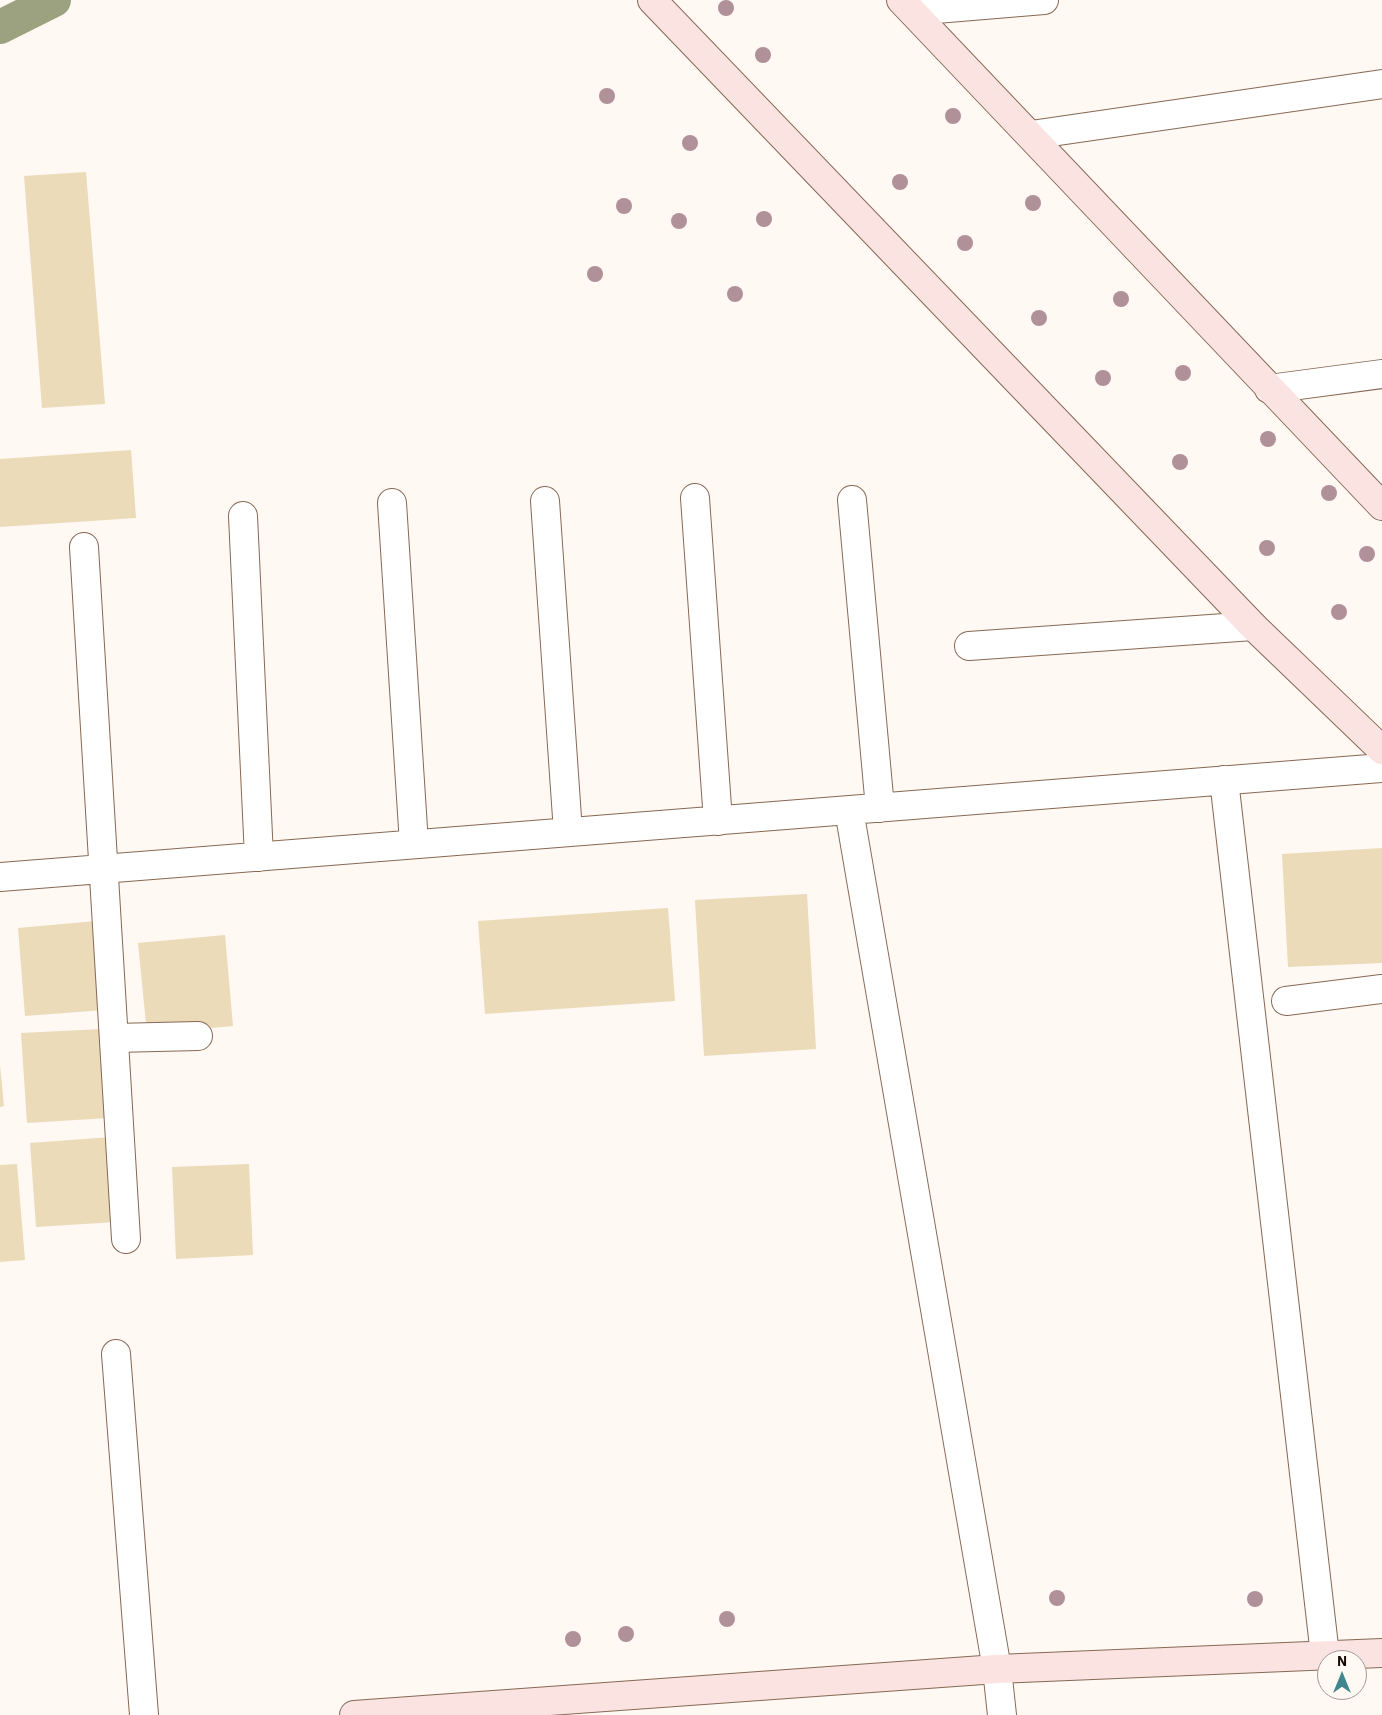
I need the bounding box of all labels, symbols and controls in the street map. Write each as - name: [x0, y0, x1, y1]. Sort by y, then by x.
- north arrow: [1317, 1650, 1367, 1700]
- text: N: [1337, 1652, 1347, 1670]

